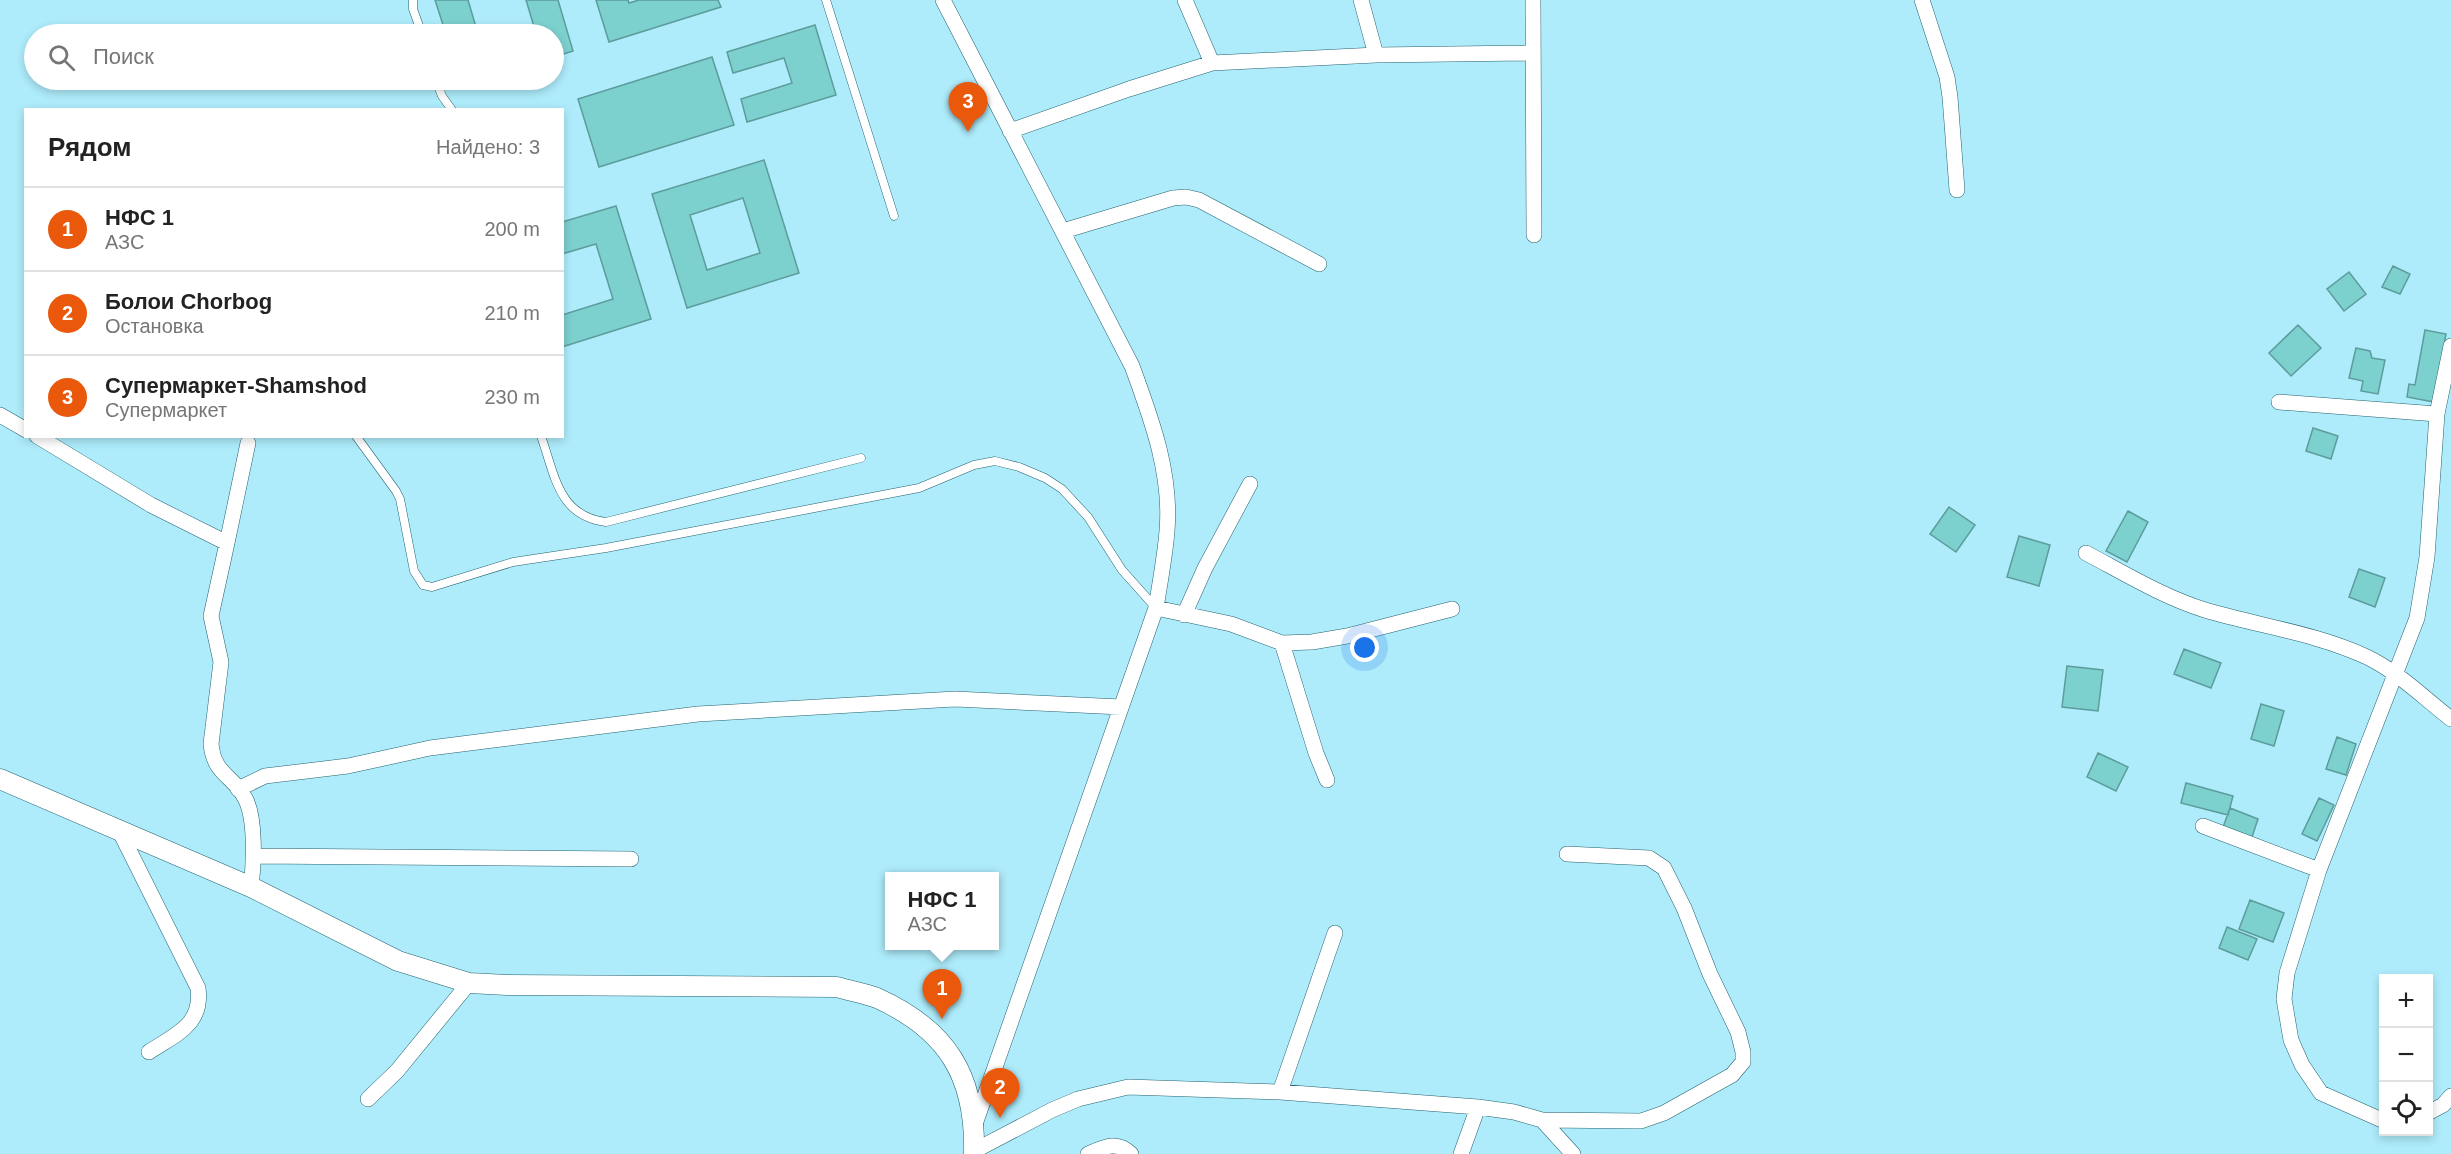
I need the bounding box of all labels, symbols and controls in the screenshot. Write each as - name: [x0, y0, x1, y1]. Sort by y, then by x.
- search box: [24, 24, 564, 90]
- icon: search: [45, 41, 78, 74]
- text: Поиск: [93, 44, 154, 69]
- pin: 3: [948, 82, 988, 132]
- text: Рядом: [48, 132, 131, 162]
- text: Найдено: 3: [436, 136, 540, 158]
- text: НФС 1: [105, 205, 174, 230]
- text: 1: [62, 218, 73, 240]
- text: 200 m: [484, 218, 540, 240]
- text: АЗС: [105, 231, 144, 253]
- text: Болои Chorbog: [105, 289, 272, 314]
- text: 2: [62, 302, 73, 324]
- text: 210 m: [484, 302, 540, 324]
- text: Остановка: [105, 315, 204, 337]
- text: Супермаркет-Shamshod: [105, 373, 367, 398]
- text: 3: [62, 386, 73, 408]
- text: 230 m: [484, 386, 540, 408]
- text: Супермаркет: [105, 399, 227, 421]
- your location: [1350, 633, 1379, 662]
- popup: [885, 872, 999, 950]
- text: НФС 1: [908, 887, 976, 912]
- text: АЗС: [908, 913, 947, 935]
- pin: 1: [922, 970, 962, 1019]
- map controls: [2379, 974, 2433, 1136]
- button: +: [2379, 974, 2433, 1028]
- button: −: [2379, 1028, 2433, 1082]
- pin: 2: [980, 1068, 1020, 1118]
- button: locate: [2379, 1082, 2433, 1136]

